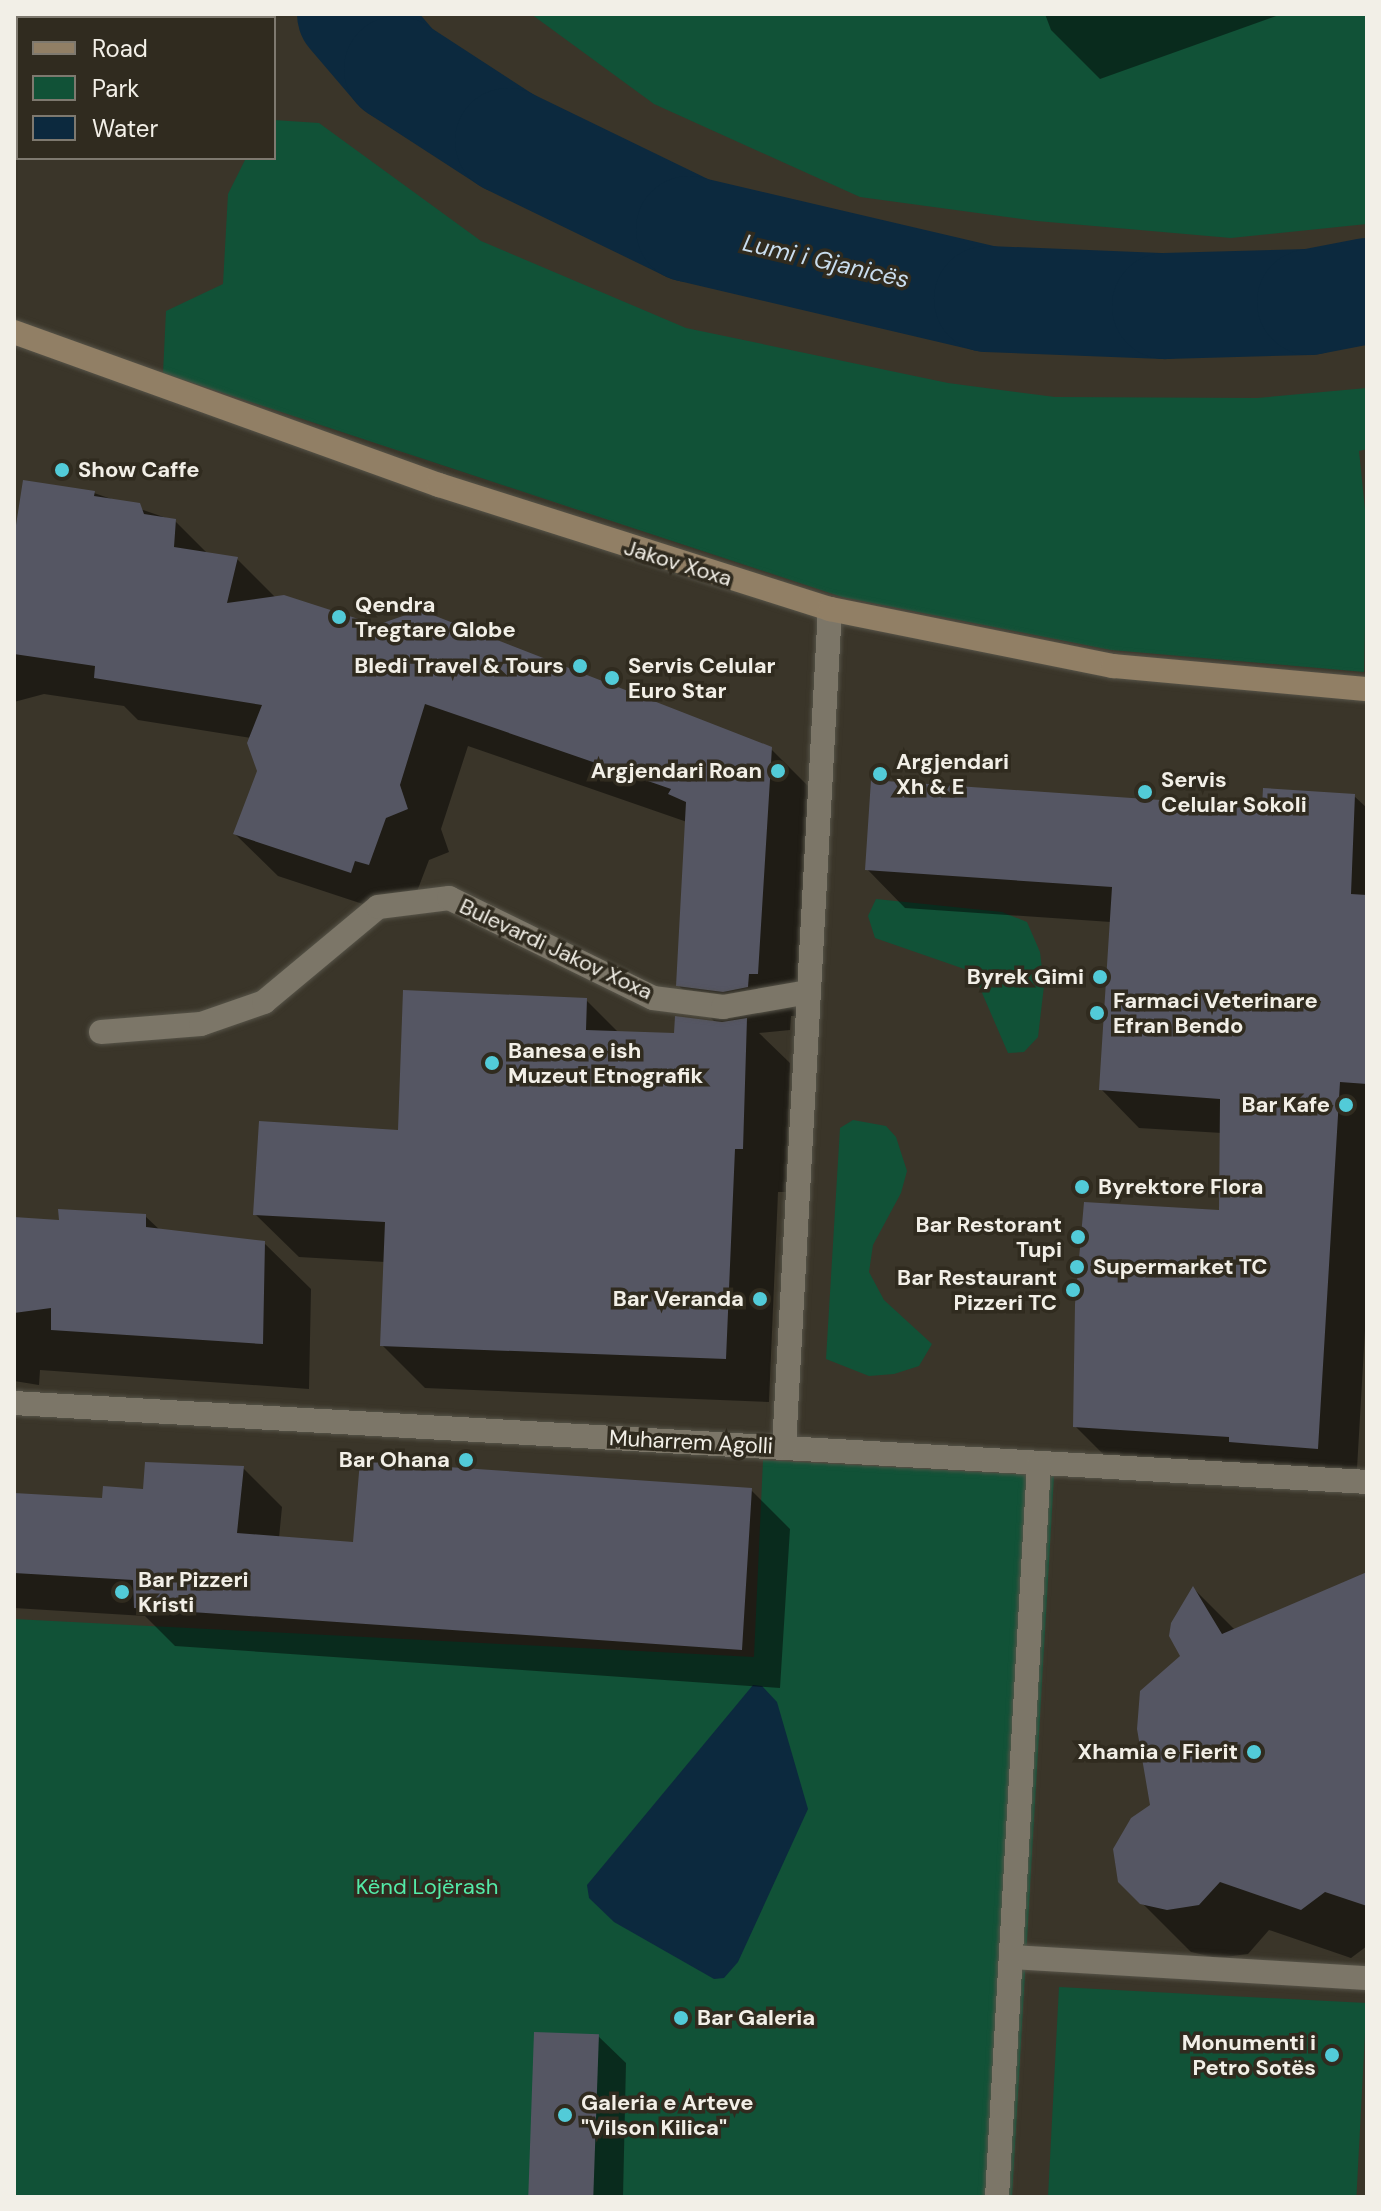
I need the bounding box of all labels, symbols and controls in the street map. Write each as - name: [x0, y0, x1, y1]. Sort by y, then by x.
- legend: [16, 16, 276, 160]
- text: Road: [92, 33, 148, 64]
- text: Park: [92, 73, 139, 104]
- text: Water: [92, 113, 158, 144]
- water label: Lumi i Gjanicës: [740, 228, 912, 294]
- place label: Show Caffe: [78, 457, 199, 483]
- marker: Show Caffe: [53, 461, 71, 479]
- street label: Jakov Xoxa: [621, 534, 735, 592]
- place label: Qendra Tregtare Globe: [355, 591, 516, 642]
- marker: Qendra Tregtare Globe: [330, 608, 348, 626]
- place label: Servis Celular Euro Star: [628, 652, 776, 704]
- place label: Bledi Travel & Tours: [354, 653, 564, 679]
- marker: Bledi Travel & Tours: [571, 657, 589, 675]
- marker: Servis Celular Euro Star: [603, 669, 621, 687]
- place label: Argjendari Xh & E: [896, 748, 1009, 800]
- place label: Argjendari Roan: [591, 758, 762, 784]
- marker: Argjendari Roan: [769, 762, 787, 780]
- marker: Argjendari Xh & E: [871, 765, 889, 783]
- place label: Servis Celular Sokoli: [1161, 766, 1307, 818]
- marker: Servis Celular Sokoli: [1136, 783, 1154, 801]
- street label: Bulevardi Jakov Xoxa: [455, 893, 657, 1005]
- place label: Byrek Gimi: [967, 964, 1084, 990]
- marker: Byrek Gimi: [1091, 968, 1109, 986]
- place label: Farmaci Veterinare Efran Bendo: [1113, 987, 1318, 1038]
- marker: Farmaci Veterinare Efran Bendo: [1088, 1004, 1106, 1022]
- place label: Banesa e ish Muzeut Etnografik: [508, 1037, 703, 1088]
- marker: Banesa e ish Muzeut Etnografik: [483, 1054, 501, 1072]
- place label: Bar Kafe: [1241, 1092, 1330, 1118]
- marker: Bar Kafe: [1337, 1096, 1355, 1114]
- place label: Byrektore Flora: [1098, 1174, 1263, 1200]
- marker: Byrektore Flora: [1073, 1178, 1091, 1196]
- place label: Bar Restorant Tupi: [915, 1211, 1062, 1262]
- marker: Bar Restorant Tupi: [1069, 1228, 1087, 1246]
- place label: Supermarket TC: [1093, 1254, 1268, 1280]
- marker: Supermarket TC: [1068, 1258, 1086, 1276]
- place label: Bar Restaurant Pizzeri TC: [897, 1264, 1057, 1316]
- marker: Bar Restaurant Pizzeri TC: [1064, 1281, 1082, 1299]
- place label: Bar Veranda: [613, 1286, 744, 1312]
- marker: Bar Veranda: [751, 1290, 769, 1308]
- street label: Muharrem Agolli: [608, 1425, 774, 1459]
- place label: Bar Ohana: [339, 1447, 450, 1473]
- marker: Bar Ohana: [457, 1451, 475, 1469]
- place label: Bar Pizzeri Kristi: [138, 1566, 248, 1618]
- marker: Bar Pizzeri Kristi: [113, 1583, 131, 1601]
- place label: Xhamia e Fierit: [1078, 1739, 1238, 1765]
- marker: Xhamia e Fierit: [1245, 1743, 1263, 1761]
- park label: Kënd Lojërash: [356, 1874, 498, 1900]
- place label: Bar Galeria: [697, 2005, 815, 2031]
- marker: Bar Galeria: [672, 2009, 690, 2027]
- place label: Monumenti i Petro Sotës: [1182, 2029, 1316, 2080]
- marker: Monumenti i Petro Sotës: [1323, 2046, 1341, 2064]
- place label: Galeria e Arteve "Vilson Kilica": [581, 2089, 753, 2140]
- marker: Galeria e Arteve "Vilson Kilica": [556, 2106, 574, 2124]

